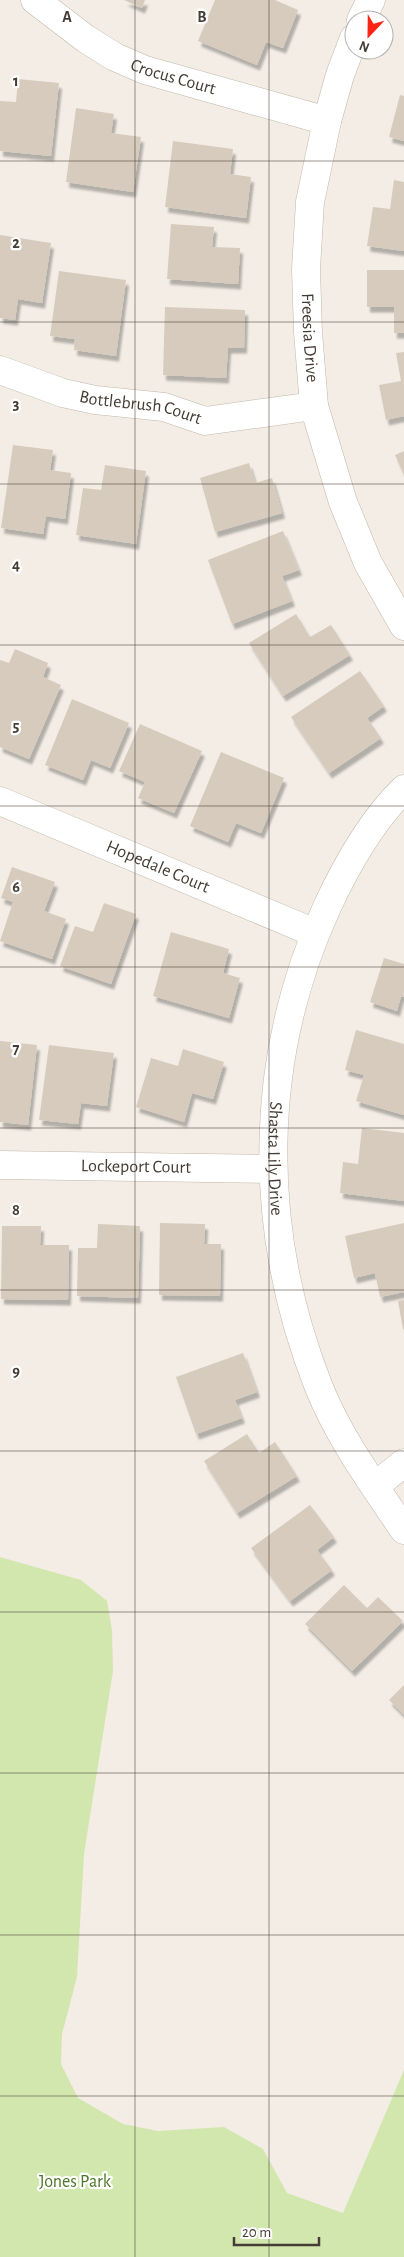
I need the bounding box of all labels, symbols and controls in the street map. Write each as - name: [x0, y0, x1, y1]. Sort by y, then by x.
- text: A: [62, 9, 72, 25]
- text: B: [197, 9, 207, 25]
- north arrow: [344, 10, 394, 60]
- text: N: [357, 38, 372, 54]
- street label: Crocus Court: [128, 56, 218, 98]
- text: 1: [13, 73, 19, 89]
- text: 2: [12, 235, 20, 251]
- street label: Freesia Drive: [298, 293, 321, 383]
- street label: Bottlebrush Court: [78, 388, 204, 428]
- text: 3: [13, 396, 20, 412]
- text: 4: [12, 557, 20, 573]
- text: 5: [13, 718, 20, 734]
- street label: Hopedale Court: [103, 838, 212, 897]
- text: 6: [12, 879, 20, 895]
- text: 7: [13, 1041, 20, 1057]
- street label: Shasta Lily Drive: [264, 1101, 285, 1217]
- street label: Lockeport Court: [81, 1157, 191, 1177]
- text: 8: [12, 1202, 20, 1218]
- text: 9: [12, 1363, 20, 1379]
- park label: Jones Park: [39, 2173, 112, 2191]
- scale bar: [234, 2214, 319, 2246]
- text: 20 m: [242, 2225, 271, 2240]

